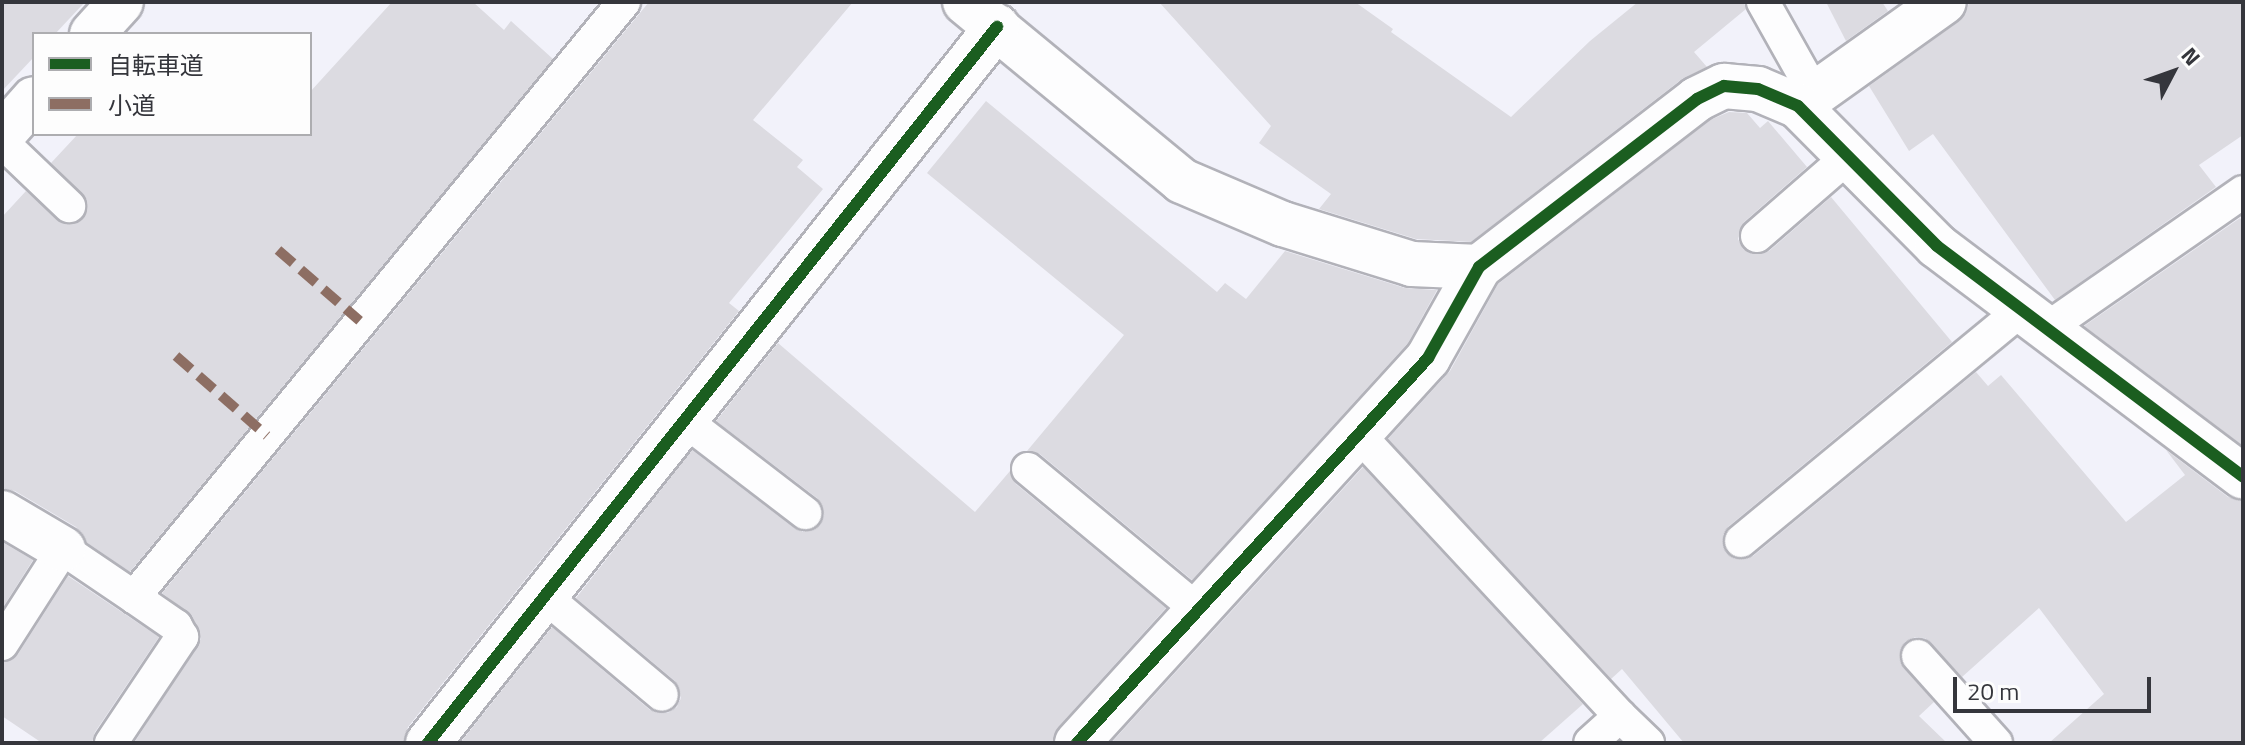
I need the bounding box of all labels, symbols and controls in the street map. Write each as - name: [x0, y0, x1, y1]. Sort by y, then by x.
- legend: [32, 32, 312, 136]
- north arrow: [2133, 32, 2213, 112]
- text: N: [2173, 39, 2209, 73]
- text: 自転車道: [108, 47, 204, 83]
- text: 小道: [108, 87, 156, 123]
- scale bar: [1957, 661, 2155, 711]
- text: 20 m: [1967, 673, 2019, 709]

